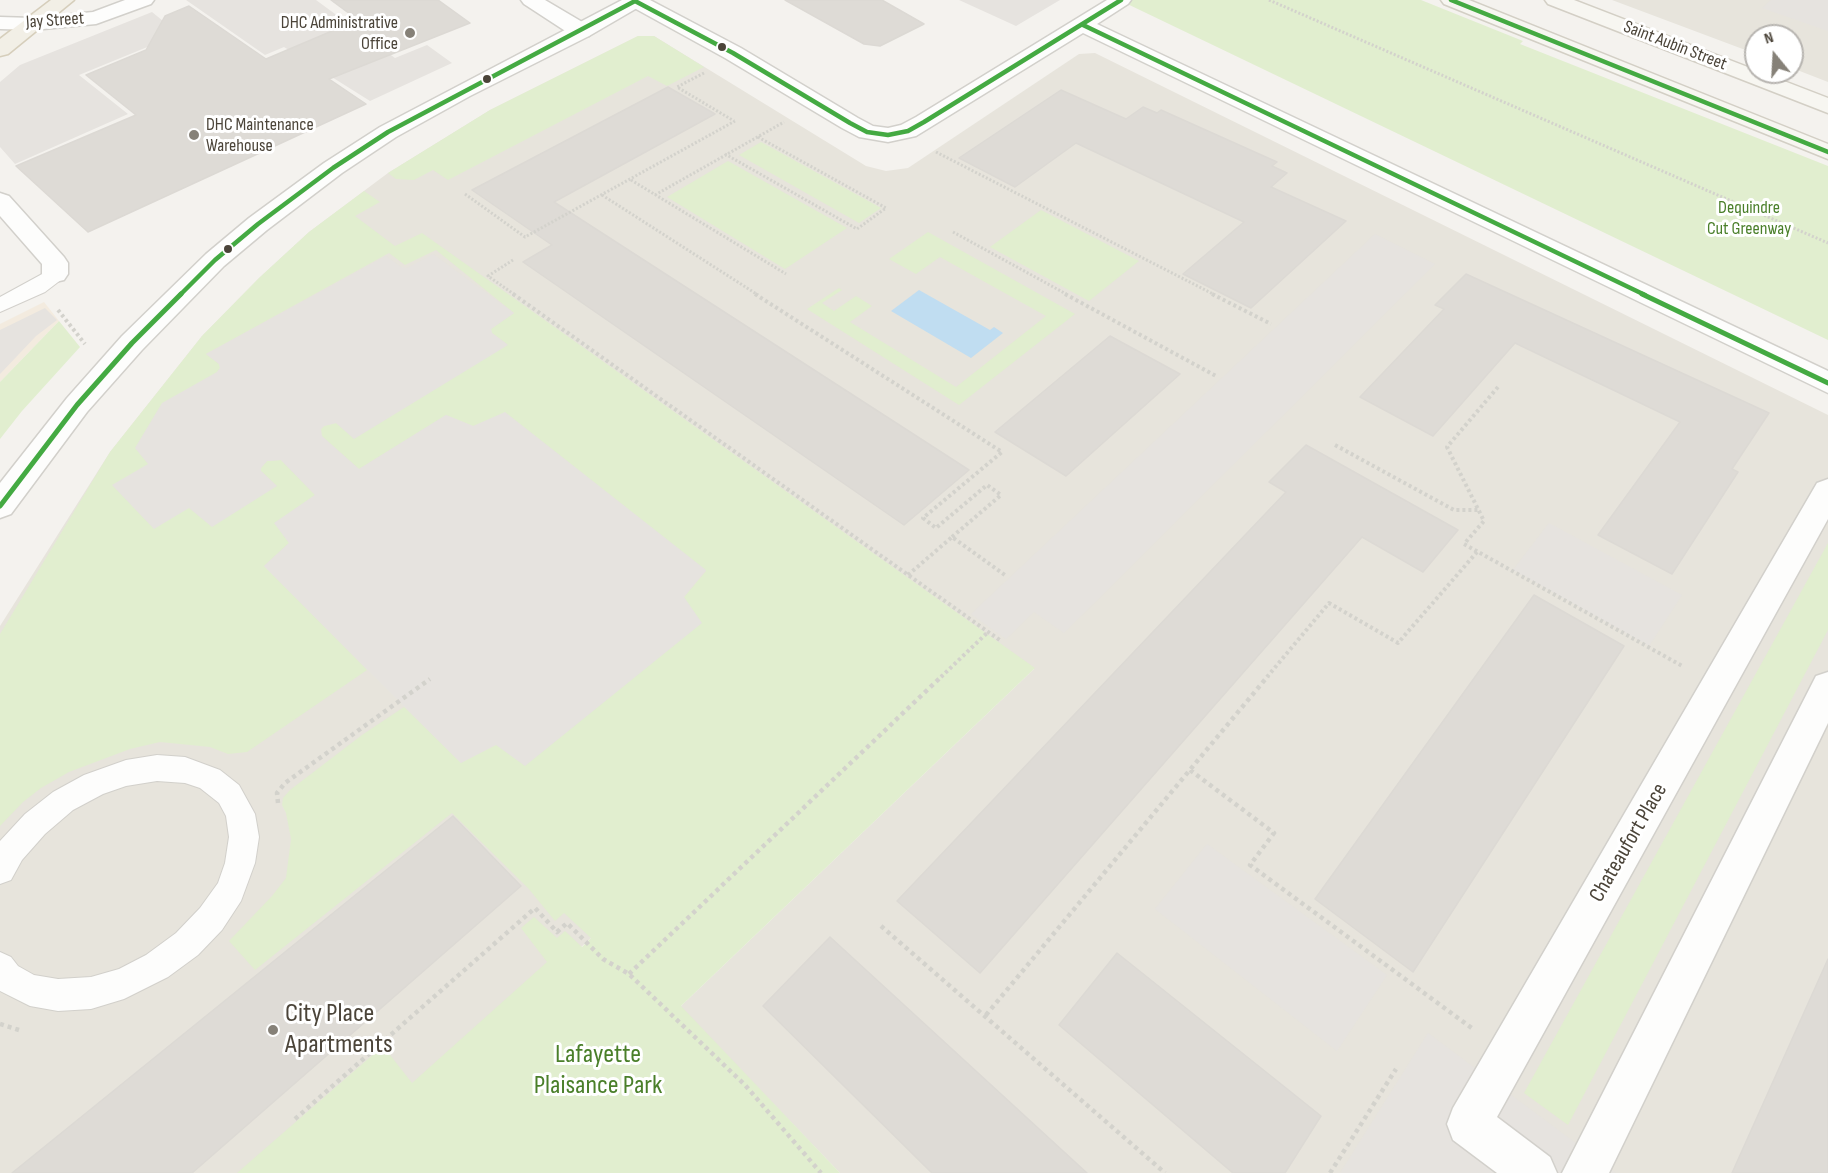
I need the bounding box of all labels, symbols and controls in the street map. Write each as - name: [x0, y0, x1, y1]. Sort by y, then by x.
- street label: Jay Street: [25, 8, 85, 34]
- place label: DHC Administrative Office: [281, 12, 398, 54]
- street label: Saint Aubin Street: [1620, 16, 1730, 76]
- north arrow: [1744, 24, 1804, 84]
- marker: DHC Administrative Office: [403, 26, 417, 40]
- text: N: [1762, 28, 1776, 49]
- unlabelled marker: [716, 41, 728, 53]
- unlabelled marker: [481, 73, 493, 85]
- place label: DHC Maintenance Warehouse: [206, 114, 314, 156]
- marker: DHC Maintenance Warehouse: [187, 128, 201, 142]
- park label: Dequindre Cut Greenway: [1707, 197, 1791, 240]
- unlabelled marker: [222, 243, 234, 255]
- street label: Chateaufort Place: [1584, 779, 1674, 907]
- place label: City Place Apartments: [285, 998, 393, 1061]
- marker: City Place Apartments: [266, 1023, 280, 1037]
- park label: Lafayette Plaisance Park: [534, 1039, 662, 1102]

